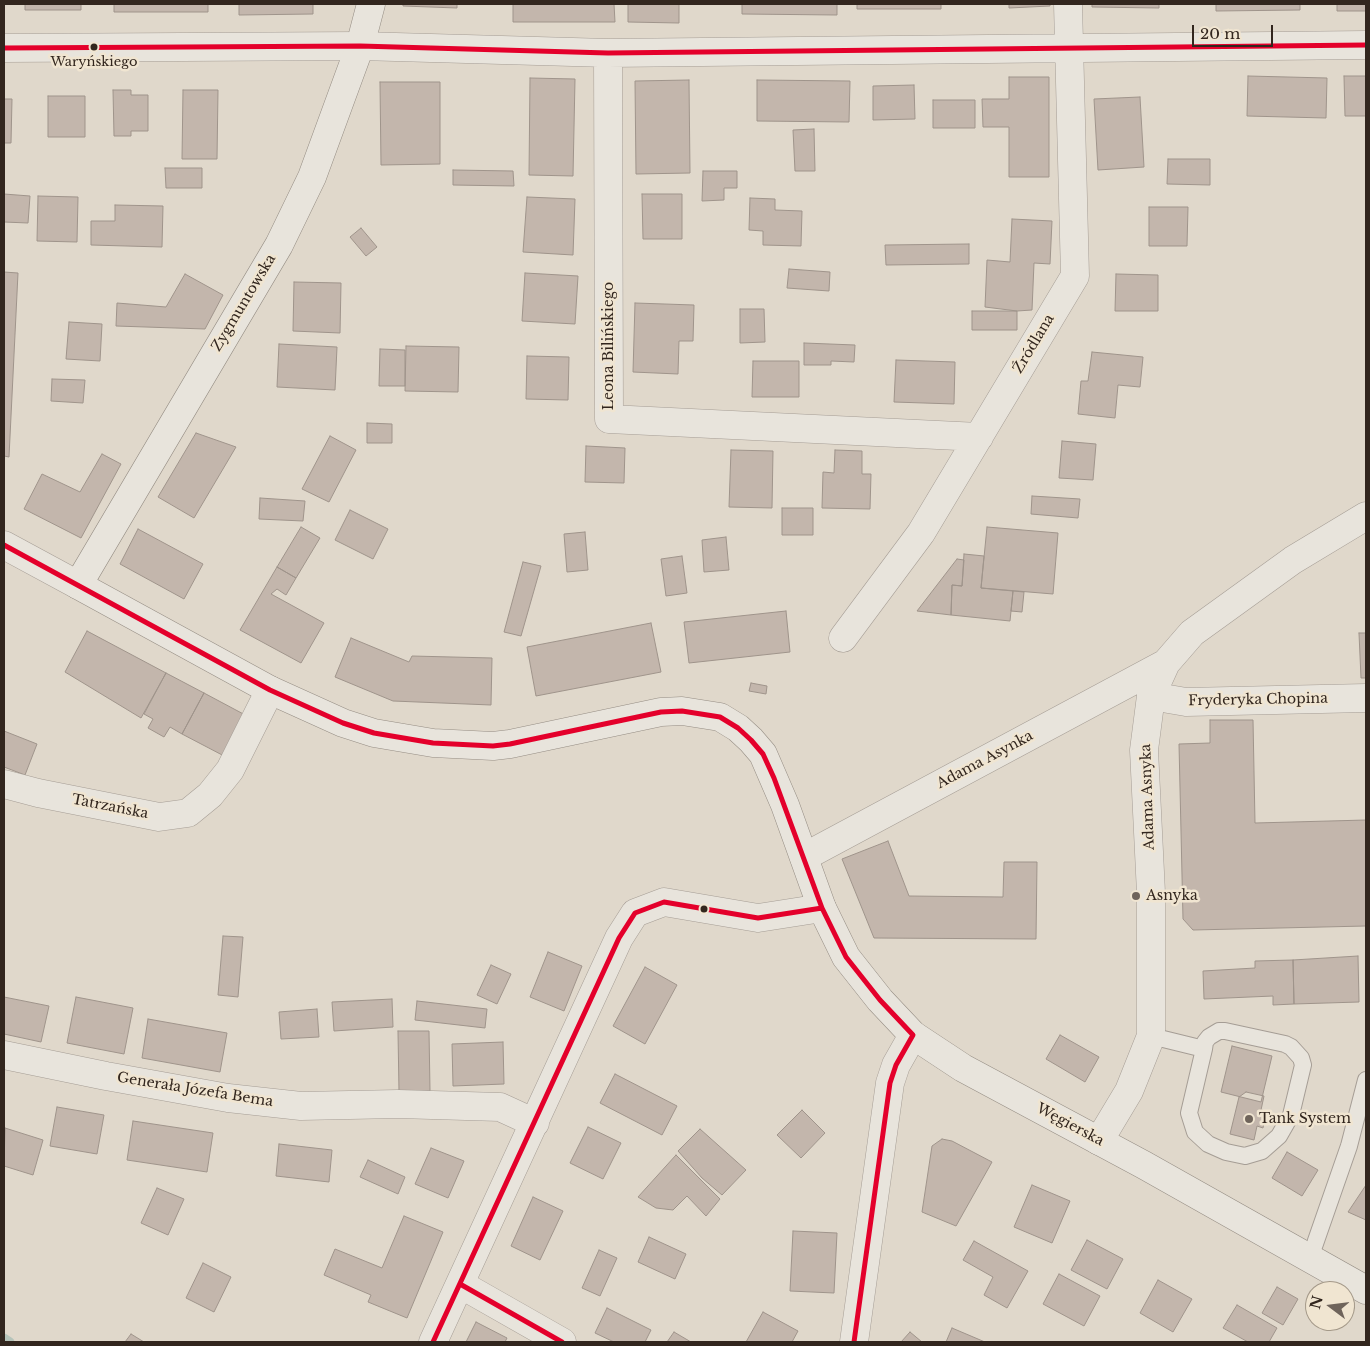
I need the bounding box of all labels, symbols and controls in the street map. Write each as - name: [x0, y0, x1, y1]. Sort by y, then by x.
- scale bar: [1195, 15, 1276, 47]
- text: 20 m: [1200, 24, 1240, 43]
- marker: Waryńskiego: [89, 42, 99, 52]
- place label: Waryńskiego: [51, 54, 137, 70]
- street label: Zygmuntowska: [208, 252, 280, 354]
- street label: Leona Bilińskiego: [601, 282, 617, 410]
- street label: Źródlana: [1010, 312, 1058, 376]
- street label: Fryderyka Chopina: [1188, 690, 1328, 710]
- street label: Adama Asynka: [934, 728, 1036, 792]
- street label: Adama Asnyka: [1138, 744, 1158, 850]
- street label: Tatrzańska: [70, 791, 150, 823]
- place label: Asnyka: [1146, 888, 1198, 904]
- marker: Asnyka: [1130, 890, 1142, 902]
- unlabelled marker: [699, 904, 709, 914]
- street label: Generała Józefa Bema: [116, 1069, 274, 1111]
- street label: Węgierska: [1033, 1100, 1107, 1150]
- place label: Tank System: [1259, 1111, 1351, 1127]
- marker: Tank System: [1243, 1113, 1255, 1125]
- north arrow: [1305, 1281, 1355, 1331]
- text: N: [1306, 1294, 1327, 1311]

